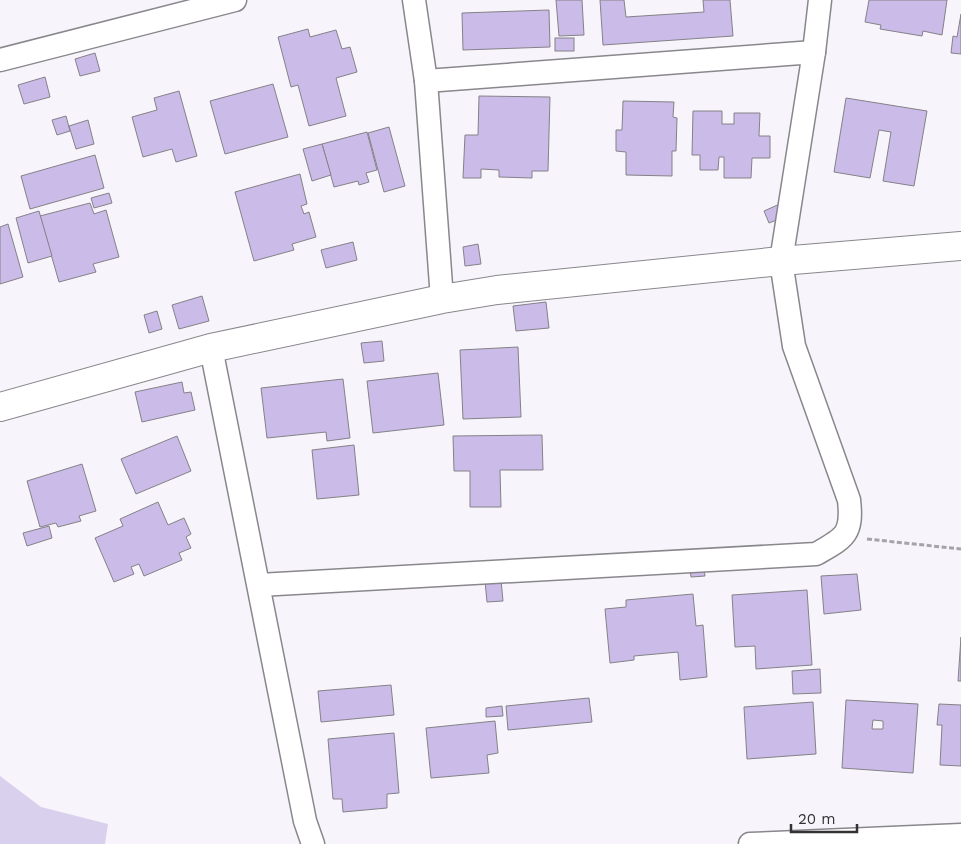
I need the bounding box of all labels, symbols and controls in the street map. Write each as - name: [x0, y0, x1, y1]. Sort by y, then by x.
- scale bar: [791, 802, 857, 834]
- text: 20 m: [798, 810, 836, 828]

